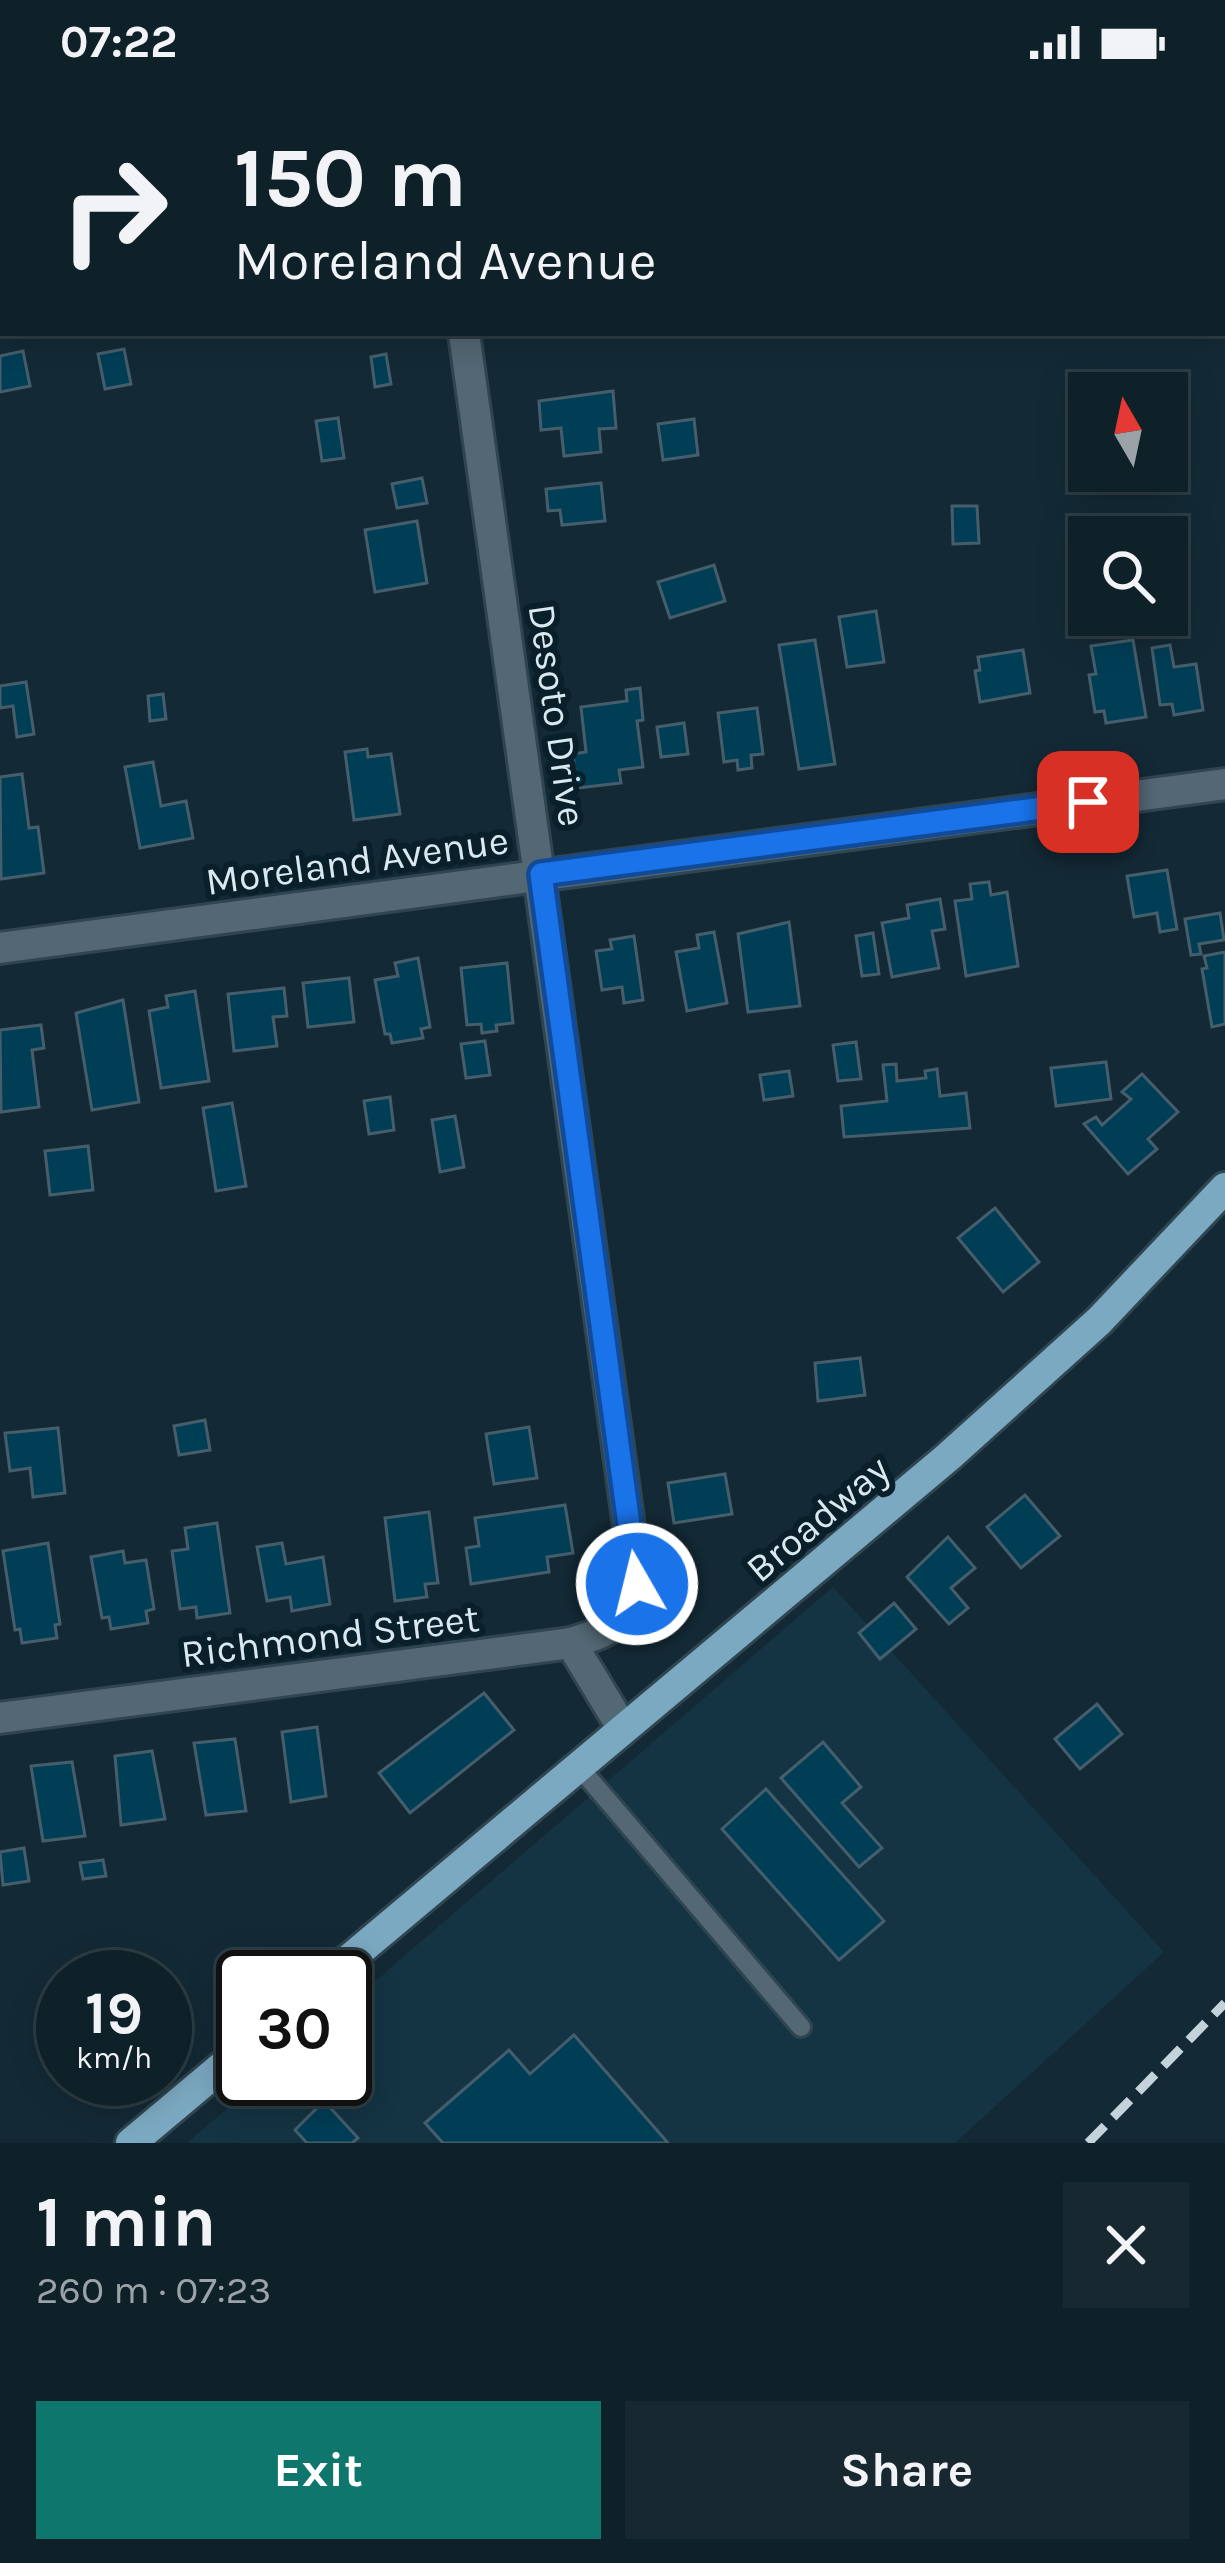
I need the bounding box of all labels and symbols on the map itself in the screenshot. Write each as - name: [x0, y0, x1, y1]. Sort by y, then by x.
- north arrow: [1068, 372, 1188, 492]
- street label: Desoto Drive: [519, 601, 595, 829]
- pin: [1037, 751, 1139, 853]
- street label: Moreland Avenue: [203, 817, 511, 905]
- street label: Broadway: [737, 1446, 898, 1592]
- position arrow: [574, 1521, 700, 1647]
- street label: Richmond Street: [178, 1595, 482, 1677]
- speed limit sign: 30: [216, 1950, 372, 2106]

